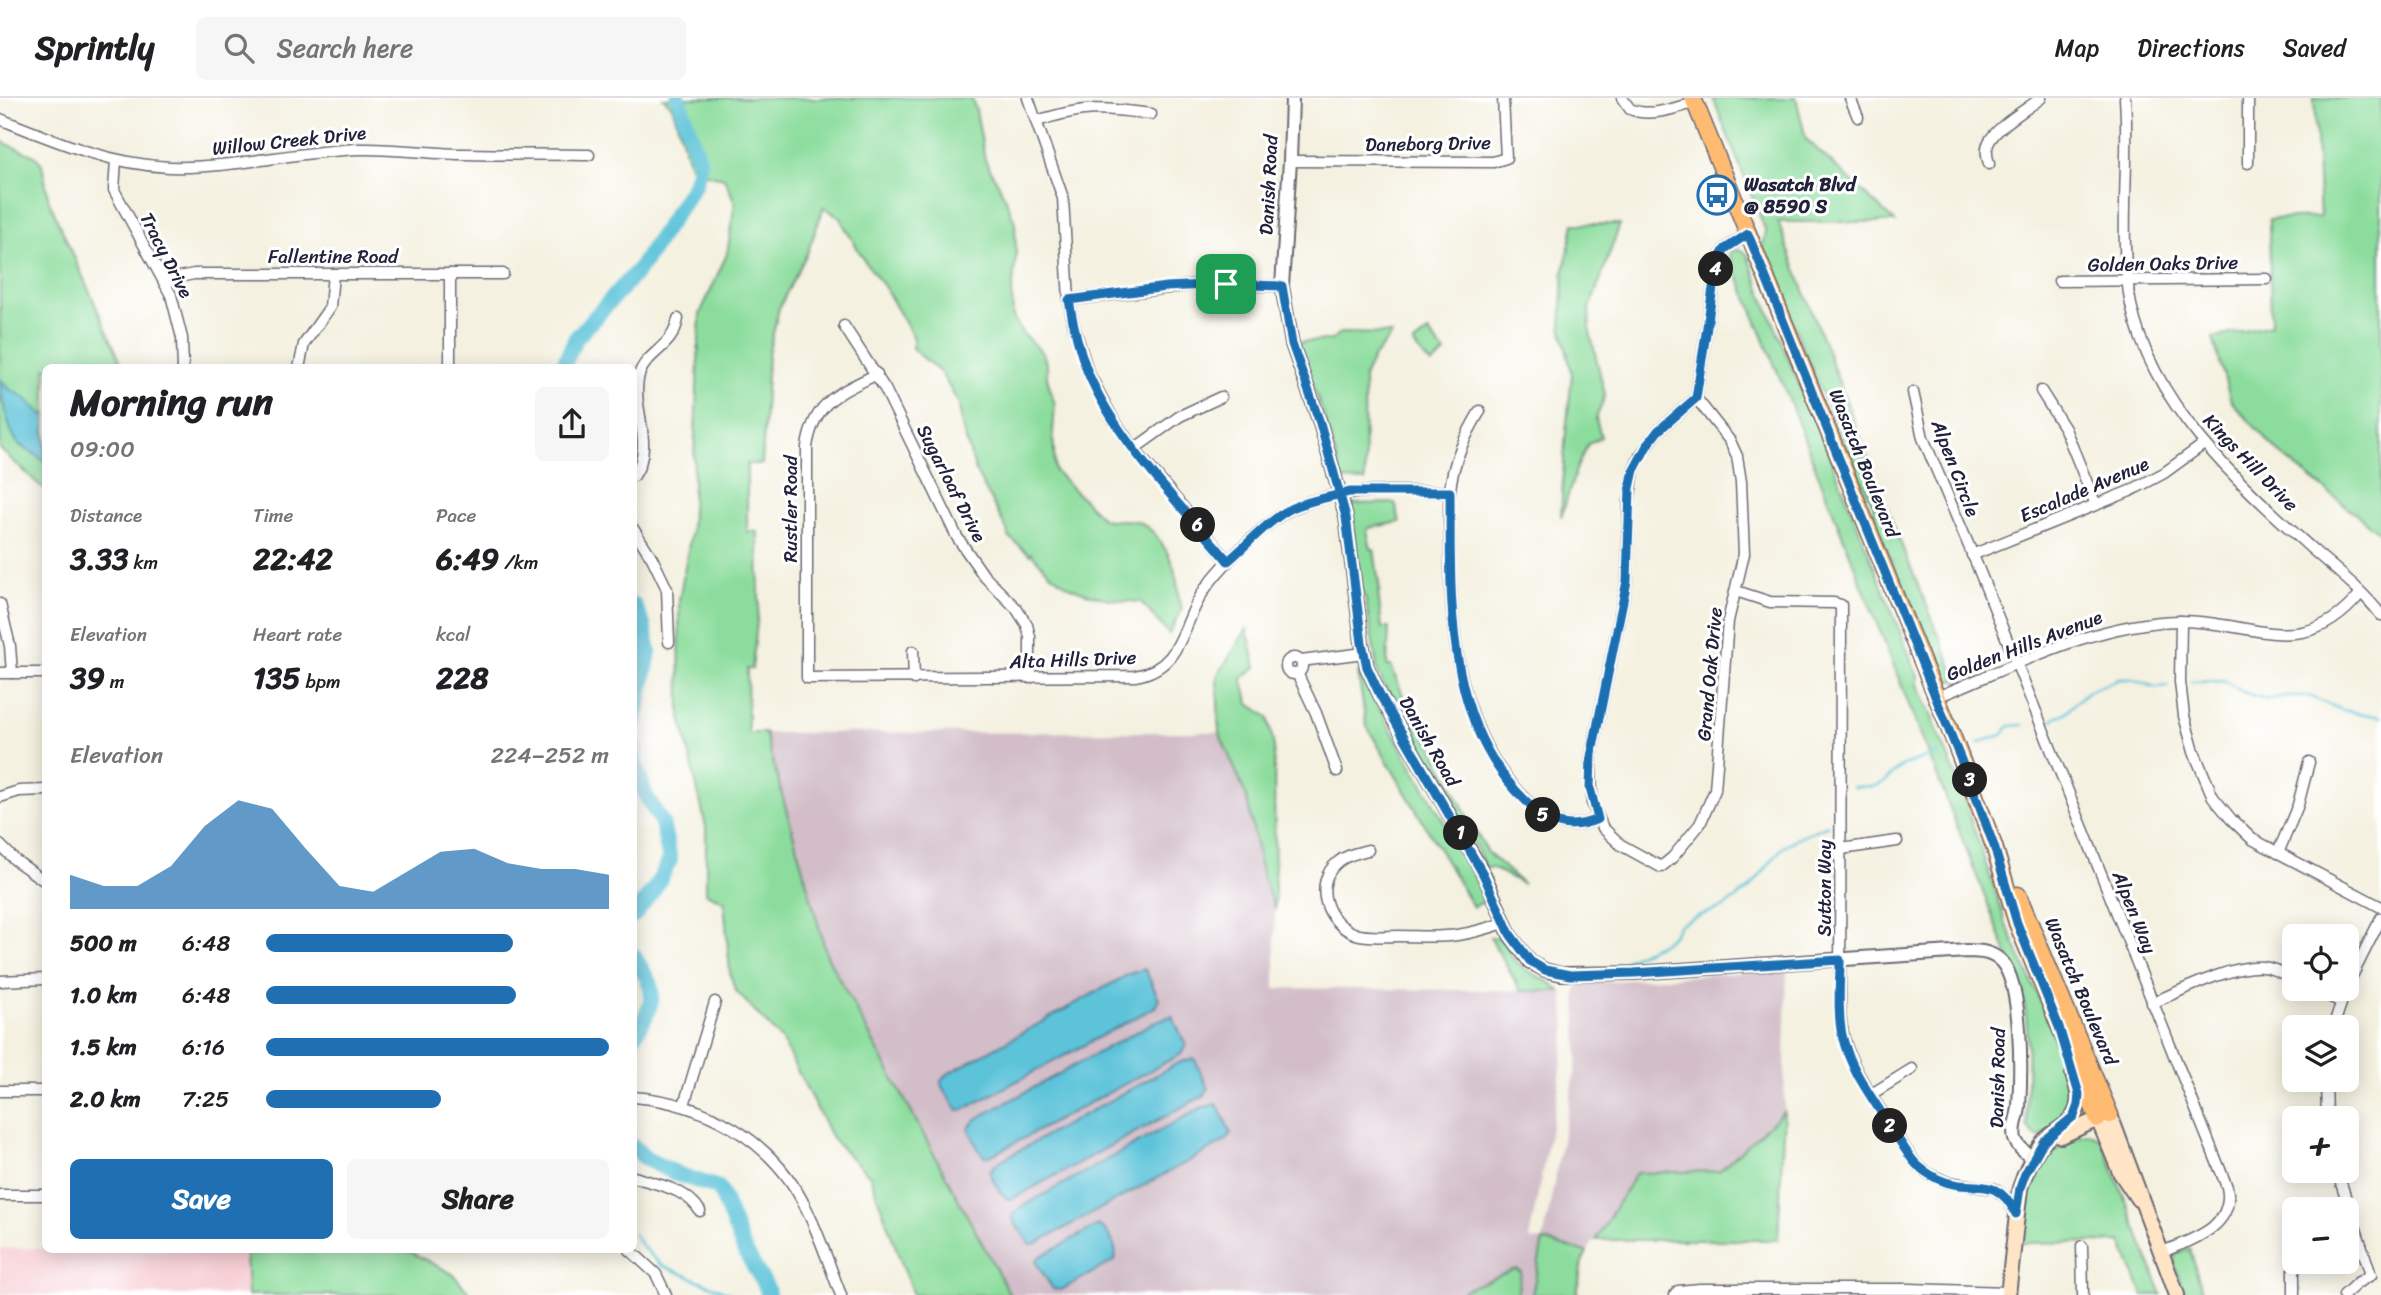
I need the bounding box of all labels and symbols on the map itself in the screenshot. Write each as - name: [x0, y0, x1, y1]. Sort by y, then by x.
- street label: Willow Creek Drive: [211, 116, 368, 165]
- street label: Daneborg Drive: [1365, 126, 1491, 161]
- street label: Danish Road: [1249, 132, 1288, 236]
- place label: Wasatch Blvd @ 8590 S: [1744, 168, 1857, 223]
- bus stop icon: Wasatch Blvd @ 8590 S: [1696, 174, 1738, 216]
- street label: Tracy Drive: [131, 206, 202, 304]
- street label: Fallentine Road: [268, 240, 400, 273]
- street label: Golden Oaks Drive: [2087, 246, 2239, 281]
- pin: 4: [1698, 252, 1734, 286]
- pin: [1196, 254, 1256, 314]
- street label: Wasatch Boulevard: [1820, 384, 1910, 544]
- street label: Kings Hill Drive: [2195, 405, 2307, 520]
- street label: Alpen Circle: [1922, 414, 1989, 522]
- street label: Sugarloaf Drive: [908, 418, 996, 548]
- street label: Escalade Avenue: [2014, 447, 2154, 532]
- street label: Rustler Road: [774, 454, 807, 563]
- pin: 6: [1180, 508, 1216, 542]
- street label: Golden Hills Avenue: [1941, 601, 2107, 690]
- street label: Grand Oak Drive: [1687, 606, 1732, 742]
- street label: Alta Hills Drive: [1008, 641, 1137, 678]
- street label: Danish Road: [1390, 689, 1470, 795]
- pin: 3: [1952, 762, 1988, 798]
- pin: 5: [1526, 798, 1560, 832]
- pin: 1: [1444, 816, 1478, 850]
- street label: Sutton Way: [1808, 839, 1841, 936]
- street label: Alpen Way: [2103, 865, 2166, 959]
- street label: Wasatch Boulevard: [2035, 912, 2128, 1071]
- street label: Danish Road: [1980, 1025, 2015, 1129]
- pin: 2: [1872, 1108, 1908, 1144]

